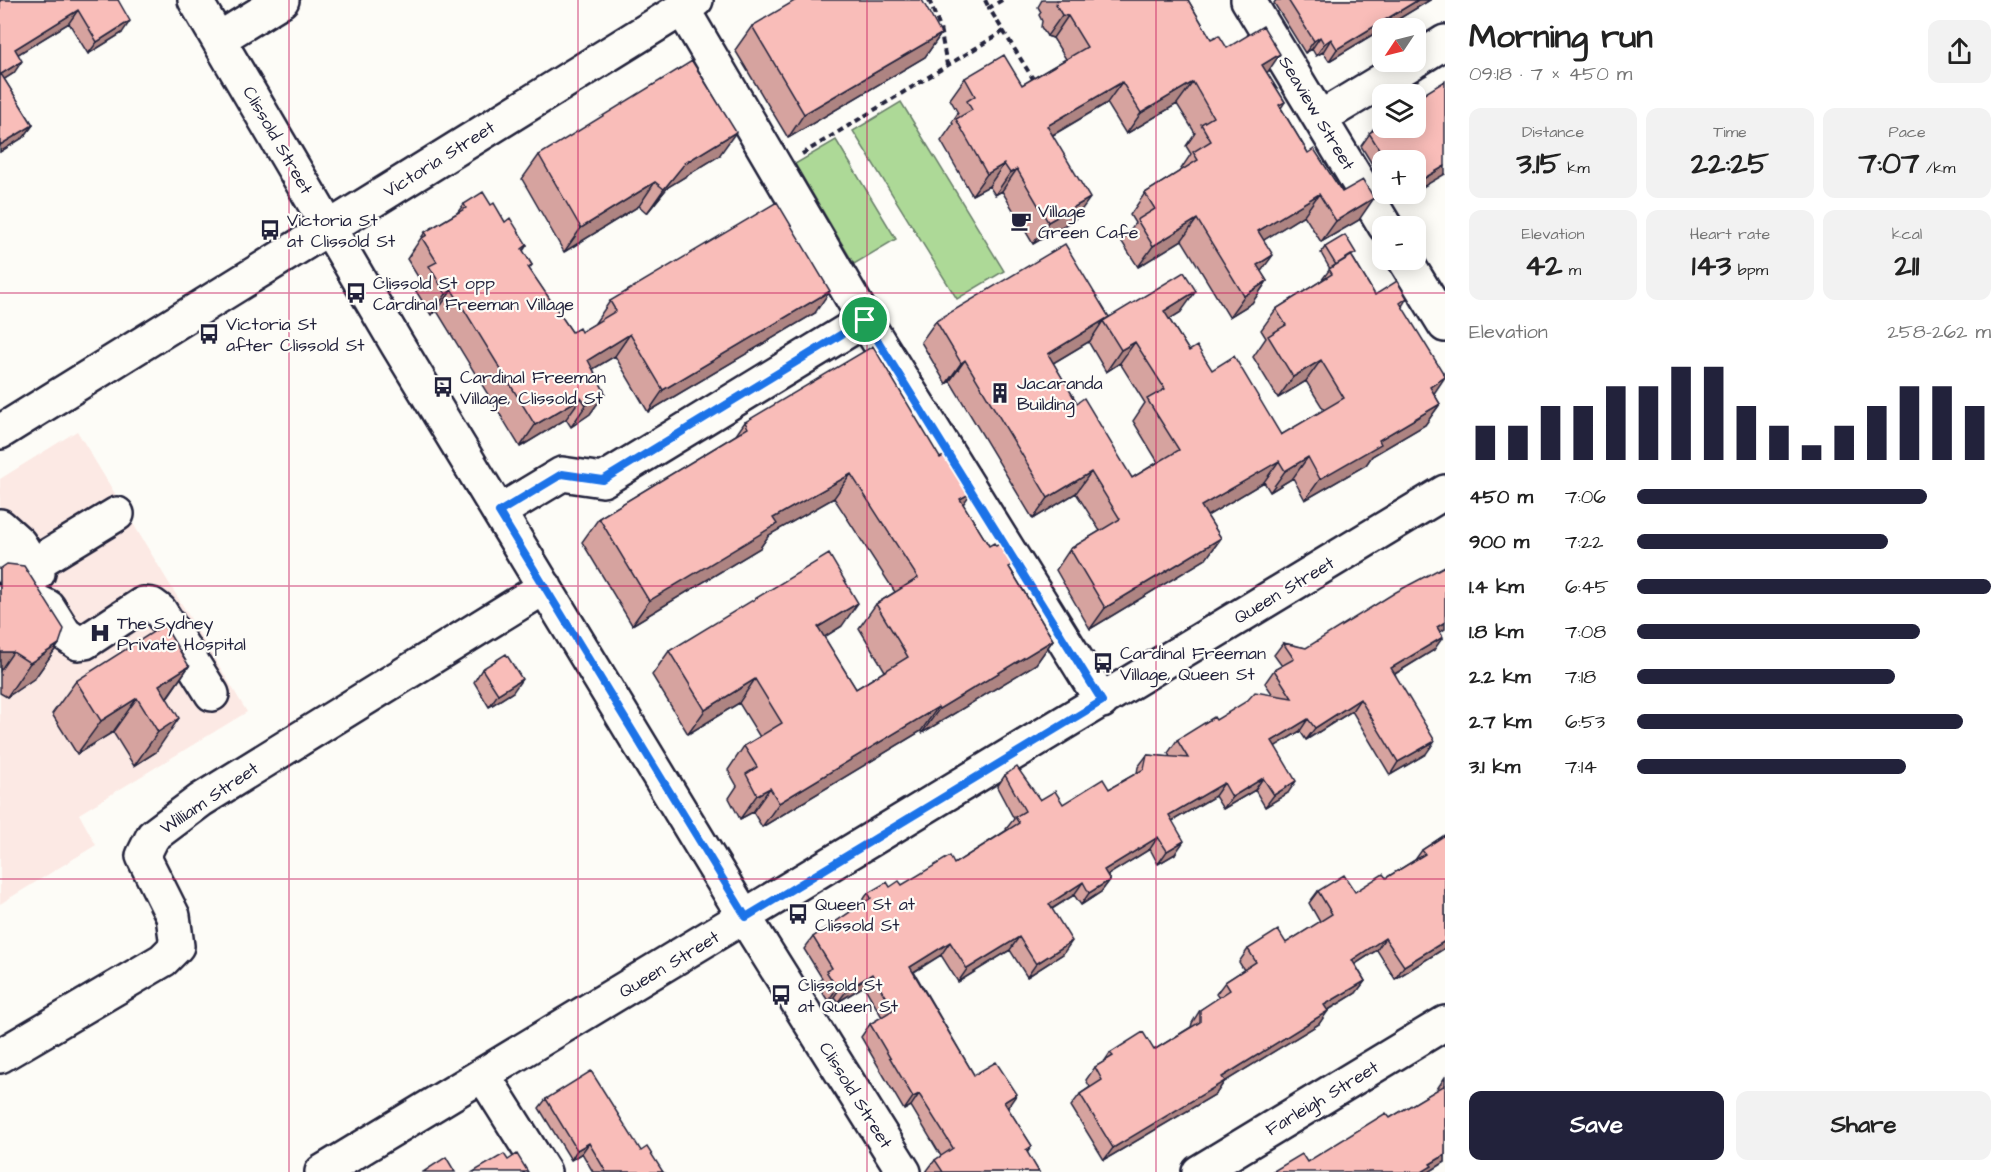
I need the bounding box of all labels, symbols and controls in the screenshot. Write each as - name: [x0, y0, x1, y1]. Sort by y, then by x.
- text: Morning run: [1469, 14, 1653, 60]
- north arrow: [1372, 18, 1426, 72]
- map controls: [1372, 18, 1426, 270]
- button: share: [1928, 20, 1991, 83]
- street label: Seaview Street: [1272, 51, 1361, 176]
- text: 09:18 · 7 × 450 m: [1469, 60, 1632, 88]
- street label: Clissold Street: [236, 81, 319, 200]
- button: layers: [1372, 84, 1426, 138]
- street label: Victoria Street: [379, 115, 501, 204]
- text: Distance: [1522, 121, 1584, 143]
- text: Time: [1713, 121, 1747, 143]
- text: Pace: [1888, 121, 1926, 143]
- text: 3.15: [1516, 143, 1561, 185]
- text: 22:25: [1691, 143, 1769, 185]
- text: 7:07: [1859, 143, 1919, 185]
- button: +: [1372, 150, 1426, 204]
- text: km: [1561, 157, 1590, 179]
- text: /km: [1919, 157, 1955, 179]
- place label: Village Green Cafe: [1038, 199, 1139, 245]
- place label: Victoria St at Clissold St: [287, 208, 396, 254]
- cafe icon: Village Green Cafe: [1009, 209, 1033, 233]
- button: −: [1372, 216, 1426, 270]
- bus stop icon: Victoria St at Clissold St: [258, 218, 282, 242]
- text: Elevation: [1522, 223, 1584, 245]
- text: Heart rate: [1690, 223, 1770, 245]
- text: kcal: [1892, 223, 1922, 245]
- text: 42: [1525, 245, 1562, 287]
- text: 143: [1692, 245, 1731, 287]
- text: 211: [1895, 245, 1919, 287]
- text: m: [1562, 259, 1581, 281]
- text: bpm: [1731, 259, 1768, 281]
- place label: Clissold St opp Cardinal Freeman Village: [373, 271, 574, 318]
- bus stop icon: Clissold St opp Cardinal Freeman Village: [344, 281, 368, 305]
- pin: [839, 294, 890, 345]
- icon: arrive: [848, 303, 881, 336]
- place label: Victoria St after Clissold St: [226, 312, 365, 358]
- text: Elevation: [1469, 318, 1548, 346]
- text: 258–262 m: [1887, 318, 1991, 346]
- bus stop icon: Victoria St after Clissold St: [197, 322, 221, 346]
- place label: Cardinal Freeman Village, Clissold St: [460, 365, 606, 412]
- place label: Jacaranda Building: [1017, 371, 1103, 418]
- bus stop icon: Cardinal Freeman Village, Clissold St: [431, 375, 455, 399]
- building icon: Jacaranda Building: [988, 381, 1012, 405]
- text: 450 m: [1469, 483, 1533, 511]
- text: 7:06: [1565, 483, 1606, 511]
- text: 900 m: [1469, 528, 1529, 556]
- text: 7:22: [1565, 528, 1604, 556]
- street label: Queen Street: [1229, 550, 1340, 630]
- text: 1.4 km: [1469, 573, 1524, 601]
- text: 6:45: [1565, 573, 1609, 601]
- place label: The Sydney Private Hospital: [117, 611, 246, 657]
- text: 1.8 km: [1469, 618, 1523, 646]
- text: 7:08: [1565, 618, 1606, 646]
- hospital icon: The Sydney Private Hospital: [88, 621, 112, 645]
- place label: Cardinal Freeman Village, Queen St: [1120, 641, 1266, 688]
- bus stop icon: Cardinal Freeman Village, Queen St: [1091, 651, 1115, 675]
- text: 2.2 km: [1469, 663, 1531, 691]
- text: 7:18: [1565, 663, 1596, 691]
- text: 2.7 km: [1469, 708, 1531, 736]
- text: 6:53: [1565, 708, 1605, 736]
- text: 3.1 km: [1469, 753, 1520, 781]
- text: 7:14: [1565, 753, 1597, 781]
- street label: William Street: [155, 756, 264, 841]
- place label: Queen St at Clissold St: [815, 892, 916, 938]
- bus stop icon: Queen St at Clissold St: [786, 902, 810, 926]
- street label: Queen Street: [614, 924, 725, 1004]
- place label: Clissold St at Queen St: [798, 973, 899, 1019]
- bus stop icon: Clissold St at Queen St: [769, 983, 793, 1007]
- street label: Clissold Street: [813, 1037, 899, 1154]
- street label: Farleigh Street: [1261, 1054, 1385, 1143]
- button: Save: [1469, 1091, 1724, 1160]
- button: Share: [1736, 1091, 1991, 1160]

